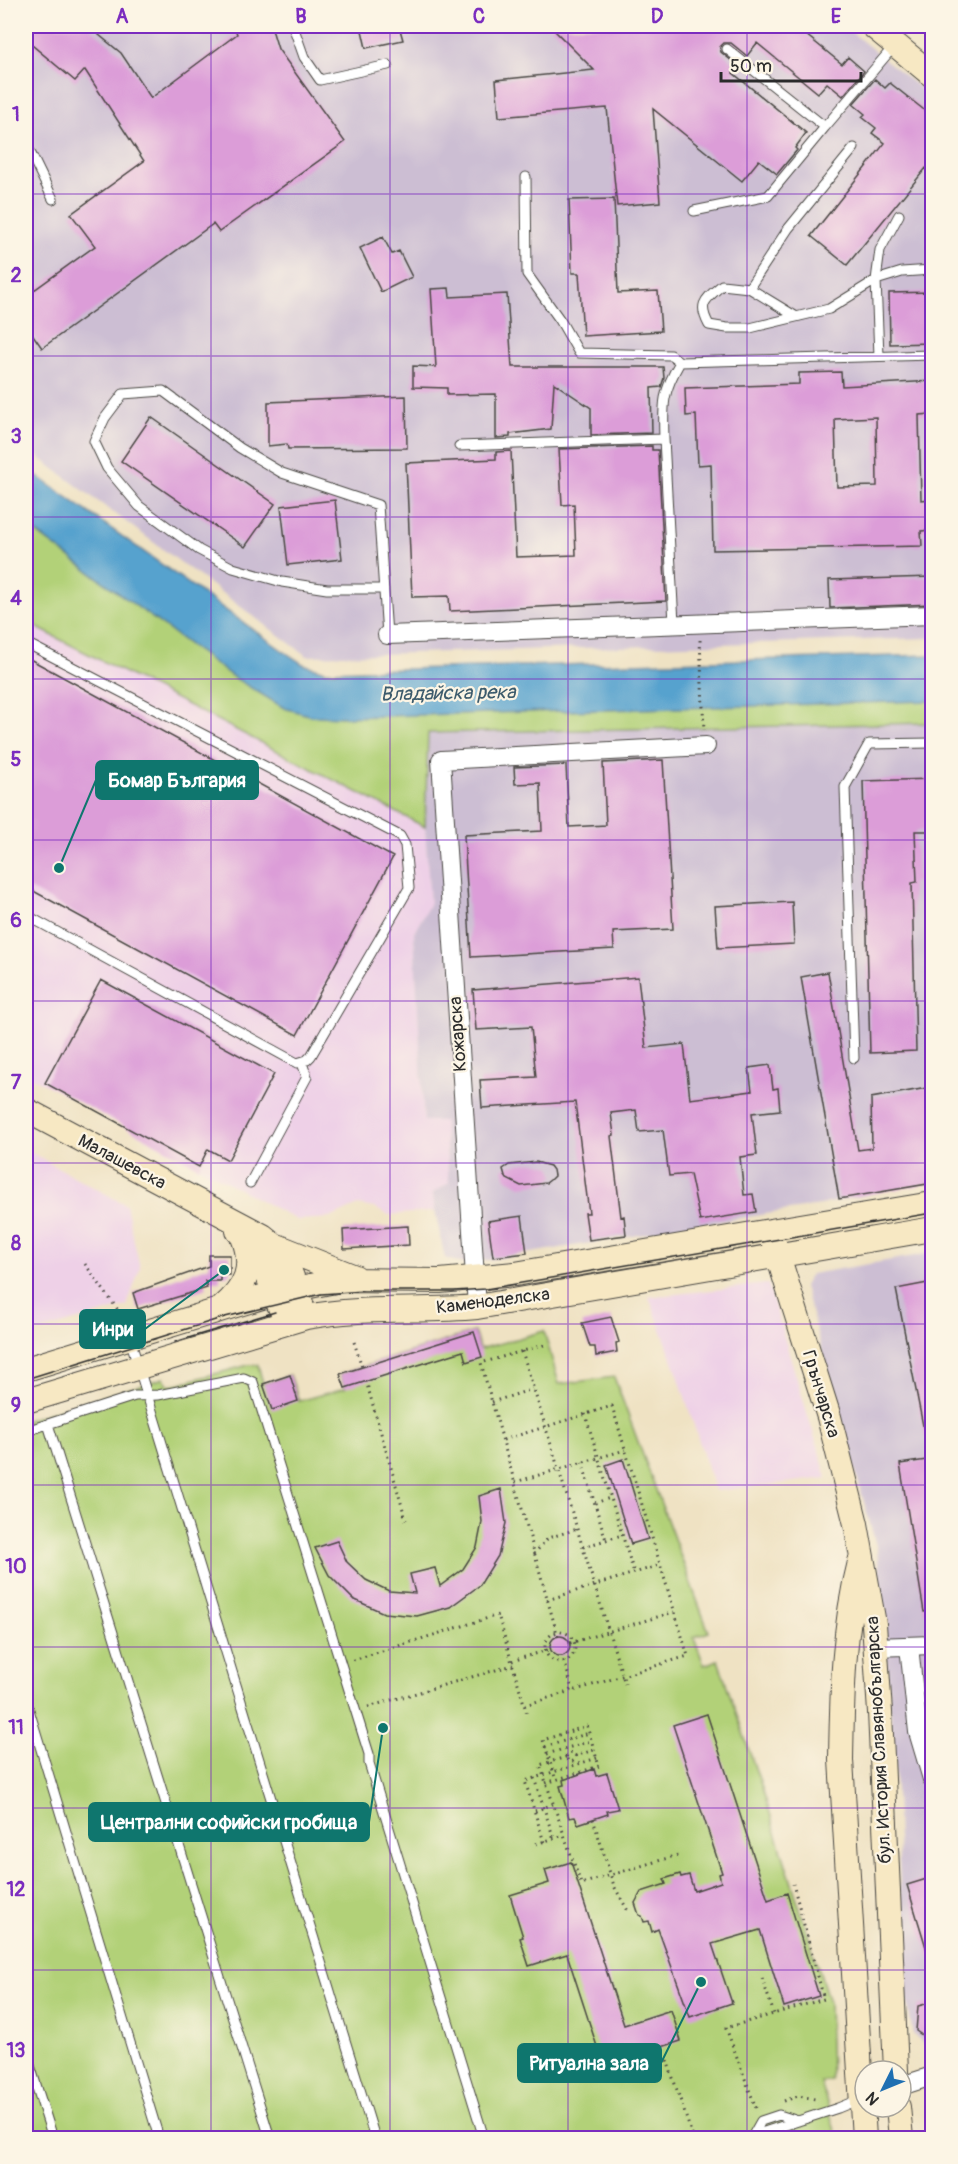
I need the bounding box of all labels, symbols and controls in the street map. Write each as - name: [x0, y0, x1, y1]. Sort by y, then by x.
- text: A: [116, 4, 129, 29]
- text: B: [295, 4, 307, 29]
- text: C: [473, 4, 485, 29]
- text: D: [651, 4, 664, 29]
- text: E: [831, 4, 842, 29]
- scale bar: [721, 45, 860, 83]
- text: 50 m: [730, 55, 772, 78]
- text: 1: [12, 102, 20, 127]
- text: 2: [10, 263, 22, 288]
- text: 3: [10, 424, 22, 449]
- text: 4: [10, 586, 22, 611]
- water label: Владайска река: [380, 679, 517, 707]
- text: 5: [11, 747, 22, 772]
- callout: Бомар България: [96, 761, 258, 799]
- text: Бомар България: [108, 768, 246, 793]
- text: 6: [10, 908, 22, 933]
- street label: Кожарска: [444, 996, 472, 1072]
- text: 7: [11, 1070, 22, 1095]
- street label: Малашевска: [74, 1129, 170, 1195]
- text: 8: [11, 1231, 21, 1256]
- street label: Каменоделска: [435, 1283, 551, 1319]
- callout: Инри: [80, 1310, 145, 1348]
- text: Инри: [93, 1317, 133, 1342]
- street label: Грънчарска: [797, 1348, 845, 1440]
- text: 9: [11, 1393, 21, 1418]
- text: 10: [5, 1554, 27, 1579]
- street label: бул. История Славянобългарска: [861, 1615, 897, 1865]
- text: 11: [8, 1715, 24, 1740]
- callout: Централни софийски гробища: [89, 1803, 369, 1841]
- text: Централни софийски гробища: [101, 1810, 357, 1835]
- text: 12: [7, 1877, 26, 1902]
- text: 13: [7, 2038, 25, 2063]
- callout: Ритуална зала: [518, 2044, 661, 2082]
- text: Ритуална зала: [529, 2051, 649, 2076]
- north arrow: [853, 2059, 913, 2119]
- text: N: [862, 2088, 884, 2109]

